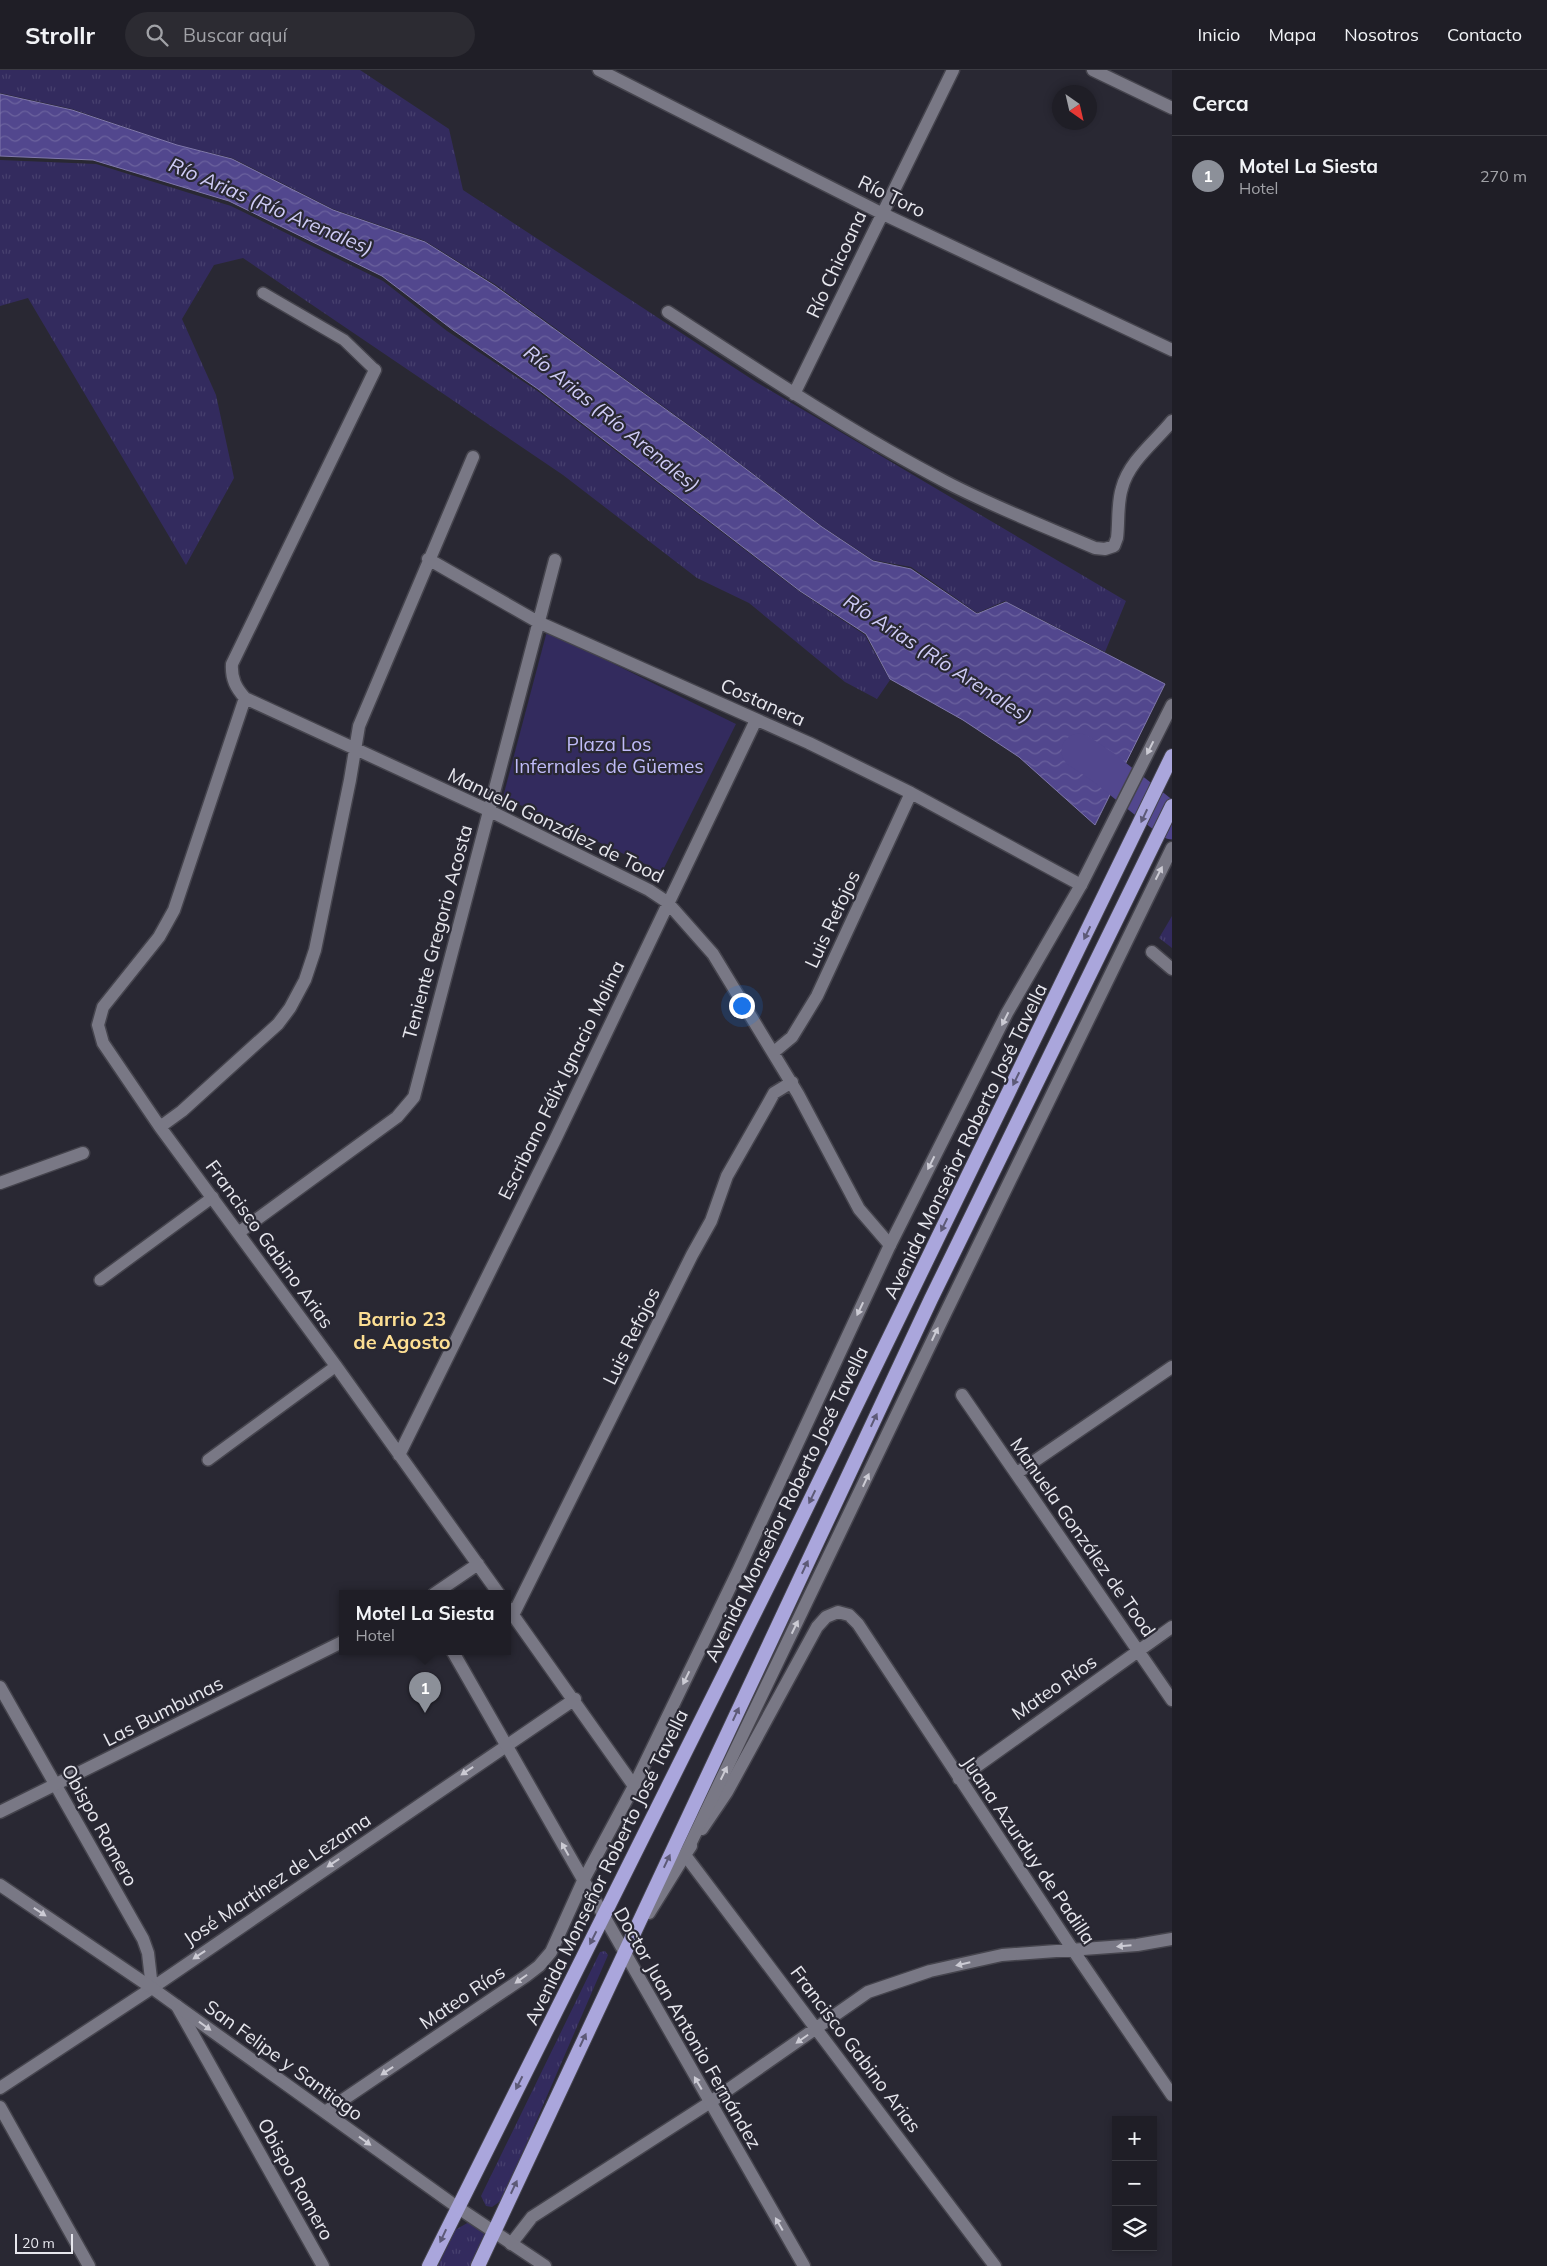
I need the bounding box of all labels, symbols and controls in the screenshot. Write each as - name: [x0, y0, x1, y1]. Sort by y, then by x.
- search box: [125, 12, 475, 57]
- text: Strollr: [25, 20, 95, 50]
- icon: search: [143, 21, 171, 49]
- text: Buscar aquí: [183, 23, 287, 47]
- text: Inicio: [1197, 23, 1240, 46]
- text: Mapa: [1268, 23, 1316, 46]
- text: Nosotros: [1344, 23, 1419, 46]
- text: Contacto: [1447, 23, 1522, 46]
- north arrow: [1052, 85, 1097, 130]
- text: Cerca: [1192, 90, 1249, 116]
- water label: Río Arias (Río Arenales): [165, 152, 377, 260]
- text: Motel La Siesta: [1239, 154, 1378, 178]
- text: 1: [1203, 166, 1213, 186]
- text: 270 m: [1480, 166, 1527, 186]
- street label: Río Toro: [854, 169, 930, 223]
- text: Hotel: [1239, 178, 1278, 198]
- street label: Río Chicoana: [801, 206, 871, 322]
- water label: Río Arias (Río Arenales): [519, 339, 705, 497]
- water label: Río Arias (Río Arenales): [839, 588, 1037, 728]
- street label: Costanera: [717, 673, 809, 731]
- park label: Plaza Los Infernales de Güemes: [514, 732, 704, 778]
- one-way arrow: [1146, 741, 1154, 755]
- street label: Manuela González de Tood: [444, 762, 668, 888]
- one-way arrow: [1139, 809, 1147, 823]
- street label: Teniente Gregorio Acosta: [397, 822, 477, 1042]
- street label: Luis Refojos: [799, 866, 865, 972]
- one-way arrow: [1155, 866, 1163, 880]
- one-way arrow: [1083, 926, 1091, 940]
- street label: Escribano Félix Ignacio Molina: [493, 956, 629, 1204]
- street label: Avenida Monseñor Roberto José Tavella: [878, 979, 1052, 1303]
- your location: [729, 993, 755, 1019]
- one-way arrow: [1001, 1011, 1009, 1026]
- one-way arrow: [1012, 1072, 1020, 1086]
- street label: Francisco Gabino Arias: [201, 1155, 339, 1333]
- one-way arrow: [927, 1156, 935, 1171]
- one-way arrow: [940, 1218, 948, 1232]
- street label: Luis Refojos: [597, 1284, 665, 1388]
- one-way arrow: [856, 1302, 864, 1317]
- district label: Barrio 23 de Agosto: [353, 1306, 451, 1354]
- one-way arrow: [931, 1326, 940, 1341]
- street label: Avenida Monseñor Roberto José Tavella: [699, 1342, 873, 1666]
- one-way arrow: [870, 1413, 878, 1427]
- street label: Manuela González de Tood: [1005, 1433, 1161, 1641]
- one-way arrow: [862, 1473, 870, 1487]
- one-way arrow: [807, 1490, 815, 1504]
- one-way arrow: [801, 1560, 809, 1574]
- popup: [339, 1590, 511, 1655]
- text: Motel La Siesta: [355, 1601, 495, 1625]
- one-way arrow: [792, 1620, 800, 1634]
- text: Hotel: [355, 1625, 395, 1645]
- street label: Mateo Ríos: [1007, 1649, 1101, 1725]
- street label: Las Bumbunas: [99, 1671, 227, 1751]
- one-way arrow: [682, 1671, 690, 1685]
- pin: 1: [409, 1672, 441, 1713]
- street label: Avenida Monseñor Roberto José Tavella: [519, 1705, 693, 2029]
- one-way arrow: [732, 1707, 740, 1721]
- street label: Juana Azurduy de Padilla: [957, 1751, 1101, 1949]
- street label: Obispo Romero: [57, 1760, 143, 1890]
- one-way arrow: [460, 1766, 474, 1776]
- one-way arrow: [721, 1766, 729, 1780]
- street label: José Martínez de Lezama: [179, 1807, 375, 1951]
- one-way arrow: [561, 1843, 570, 1856]
- one-way arrow: [663, 1854, 671, 1868]
- one-way arrow: [326, 1858, 340, 1868]
- street label: Doctor Juan Antonio Fernández: [609, 1903, 767, 2153]
- one-way arrow: [34, 1907, 47, 1917]
- one-way arrow: [588, 1931, 597, 1946]
- one-way arrow: [1116, 1942, 1132, 1950]
- one-way arrow: [192, 1950, 206, 1960]
- street label: Mateo Ríos: [415, 1960, 509, 2034]
- one-way arrow: [955, 1960, 970, 1968]
- street label: Francisco Gabino Arias: [785, 1961, 927, 2137]
- one-way arrow: [514, 1974, 528, 1984]
- street label: San Felipe y Santiago: [200, 1994, 368, 2126]
- one-way arrow: [199, 2021, 212, 2031]
- one-way arrow: [579, 2033, 587, 2047]
- one-way arrow: [795, 2034, 809, 2044]
- one-way arrow: [380, 2066, 393, 2076]
- one-way arrow: [515, 2076, 523, 2091]
- one-way arrow: [693, 2077, 702, 2090]
- street label: Obispo Romero: [253, 2114, 339, 2244]
- map controls: [1112, 2116, 1157, 2251]
- button: +: [1112, 2116, 1157, 2161]
- one-way arrow: [358, 2136, 372, 2146]
- button: −: [1112, 2161, 1157, 2206]
- one-way arrow: [510, 2180, 518, 2194]
- button: layers: [1112, 2206, 1157, 2251]
- one-way arrow: [775, 2217, 784, 2230]
- one-way arrow: [439, 2229, 447, 2243]
- scale bar: [15, 2231, 72, 2254]
- text: 20 m: [22, 2234, 55, 2252]

